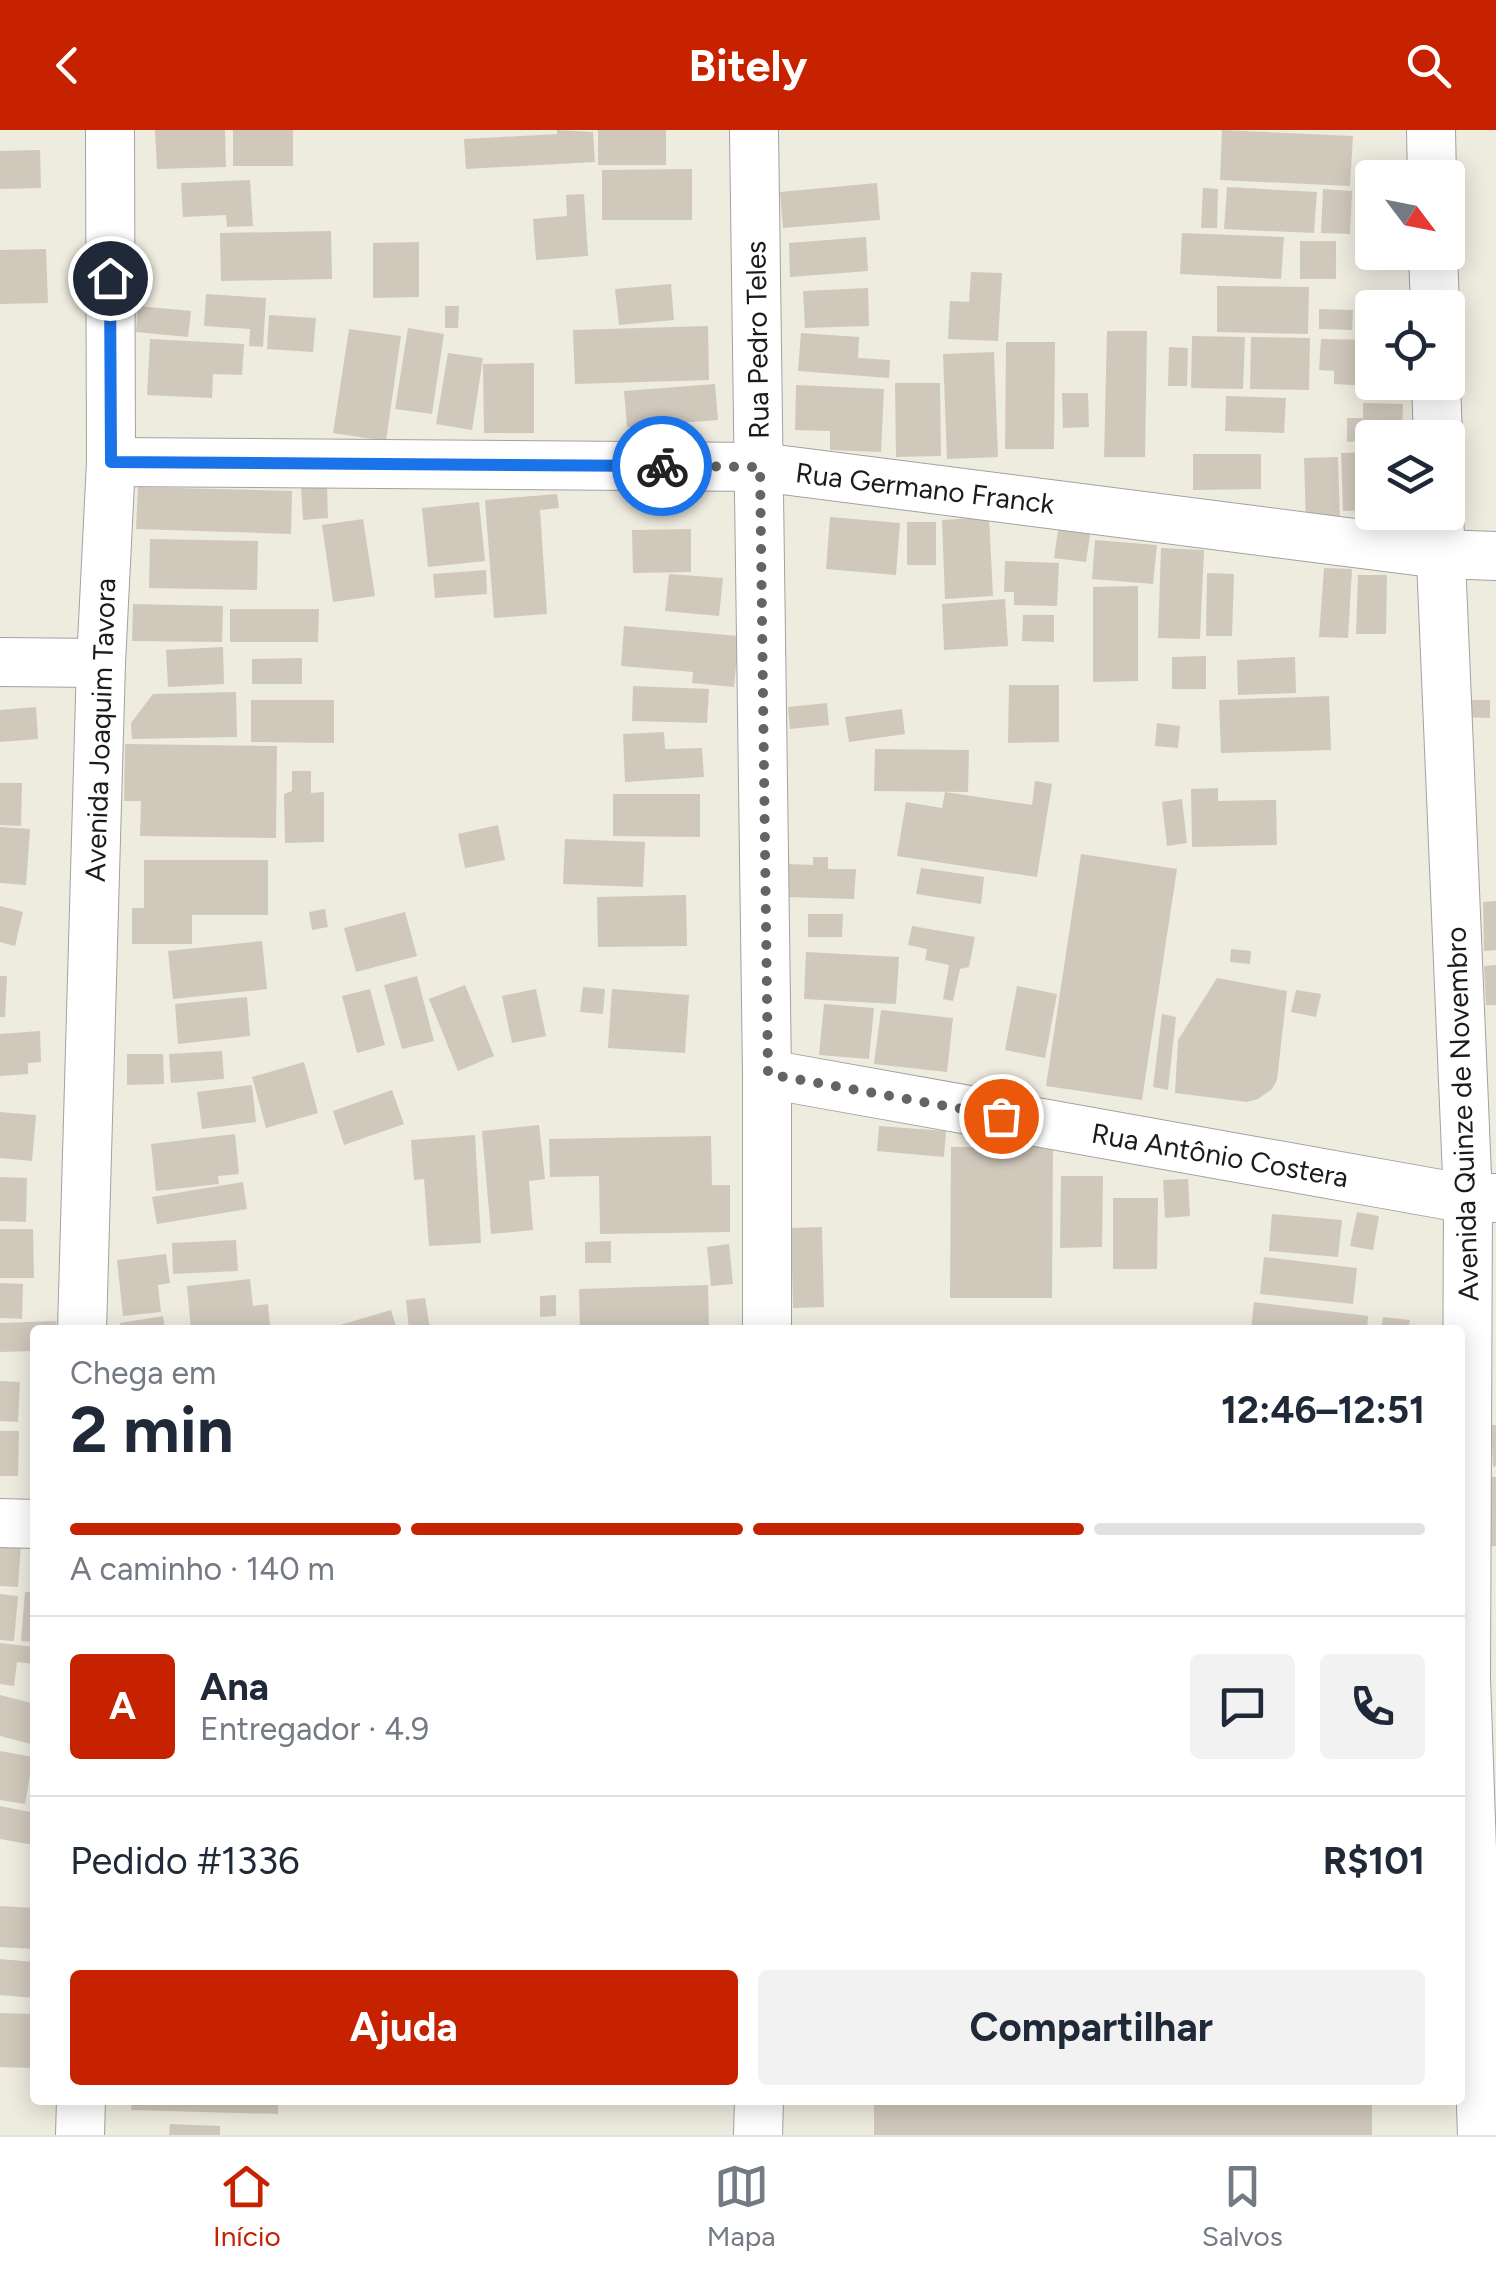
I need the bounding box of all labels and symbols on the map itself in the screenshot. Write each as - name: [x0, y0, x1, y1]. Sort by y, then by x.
- north arrow: [1355, 160, 1465, 270]
- pin: [68, 236, 153, 321]
- street label: Rua Pedro Teles: [738, 241, 776, 439]
- courier: [612, 416, 712, 516]
- street label: Rua Germano Franck: [794, 455, 1057, 521]
- street label: Avenida Joaquim Tavora: [78, 578, 122, 882]
- street label: Avenida Quinze de Novembro: [1438, 926, 1486, 1302]
- pin: [959, 1074, 1044, 1159]
- street label: Rua Antônio Costera: [1089, 1116, 1351, 1194]

